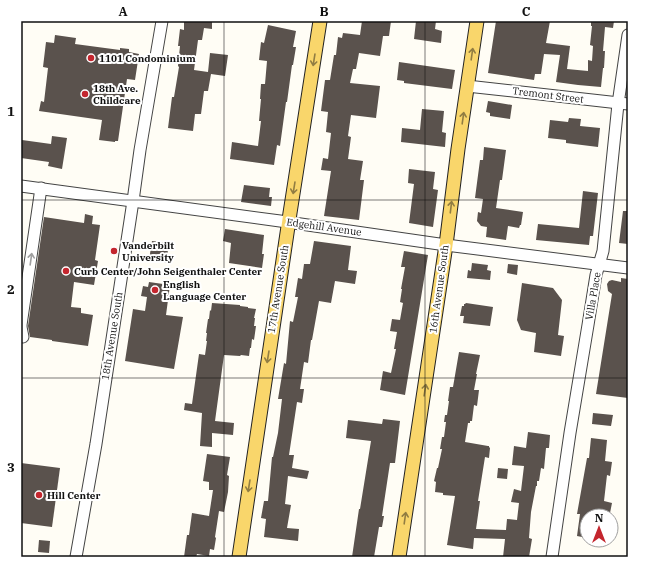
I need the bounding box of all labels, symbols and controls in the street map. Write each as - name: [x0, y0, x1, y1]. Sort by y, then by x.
- text: A: [118, 3, 128, 20]
- text: B: [319, 3, 329, 20]
- text: C: [522, 3, 531, 20]
- one-way arrow: [468, 48, 476, 61]
- place label: 1101 Condominium: [99, 52, 196, 65]
- marker: 1101 Condominium: [86, 53, 96, 63]
- one-way arrow: [310, 53, 318, 66]
- place label: 18th Ave. Childcare: [93, 82, 141, 107]
- street label: Tremont Street: [512, 84, 585, 106]
- marker: 18th Ave. Childcare: [80, 89, 90, 99]
- text: 1: [7, 103, 15, 120]
- one-way arrow: [459, 112, 467, 125]
- one-way arrow: [290, 181, 298, 194]
- one-way arrow: [447, 201, 455, 214]
- street label: Edgehill Avenue: [285, 215, 363, 239]
- place label: Vanderbilt University: [122, 239, 174, 264]
- street label: 17th Avenue South: [265, 244, 291, 334]
- street label: 16th Avenue South: [426, 244, 452, 334]
- marker: Vanderbilt University: [109, 246, 119, 256]
- one-way arrow: [27, 253, 35, 266]
- place label: Curb Center/John Seigenthaler Center: [74, 265, 262, 278]
- marker: Curb Center/John Seigenthaler Center: [61, 266, 71, 276]
- street label: Villa Place: [582, 271, 604, 321]
- place label: English Language Center: [163, 278, 246, 303]
- text: 2: [7, 281, 15, 298]
- marker: English Language Center: [150, 285, 160, 295]
- street label: 18th Avenue South: [99, 291, 125, 381]
- one-way arrow: [264, 351, 272, 364]
- one-way arrow: [421, 384, 429, 397]
- text: 3: [7, 459, 15, 476]
- one-way arrow: [245, 479, 253, 492]
- place label: Hill Center: [47, 489, 101, 502]
- marker: Hill Center: [34, 490, 44, 500]
- north arrow: [579, 508, 619, 548]
- text: N: [595, 511, 604, 525]
- one-way arrow: [401, 512, 409, 525]

